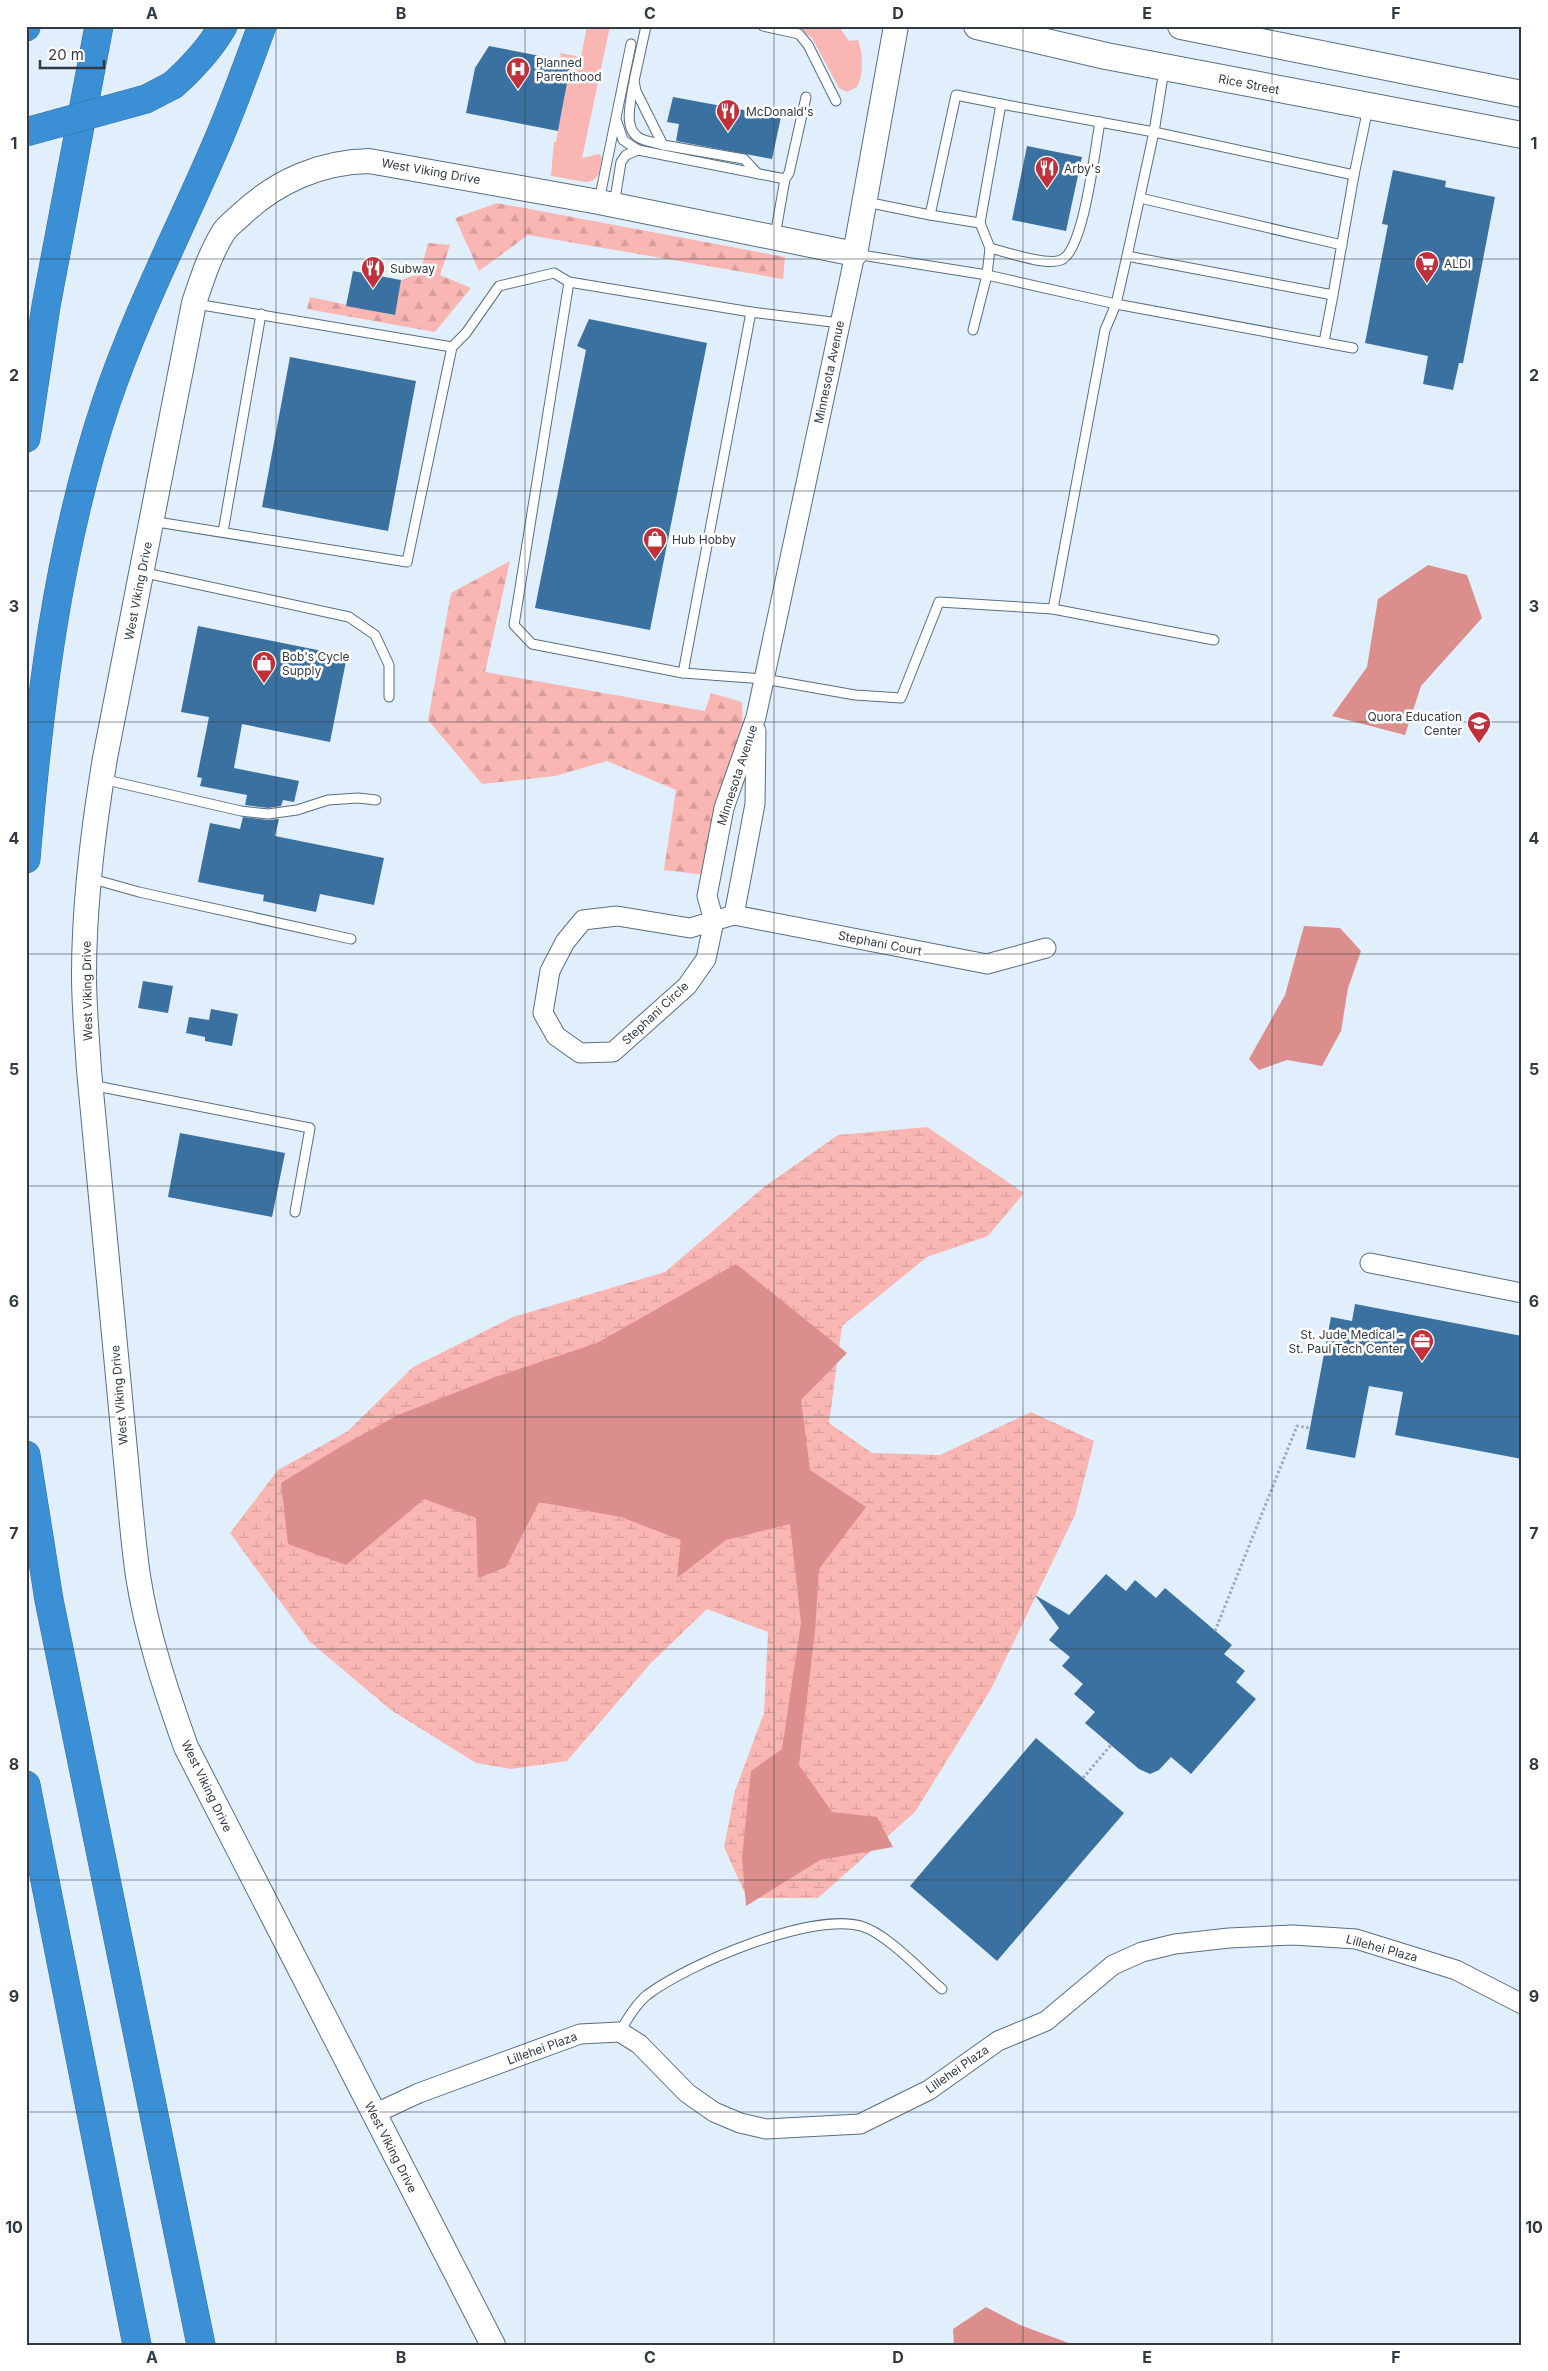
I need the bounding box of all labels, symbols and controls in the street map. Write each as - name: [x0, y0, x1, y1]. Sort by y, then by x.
- text: A: [146, 3, 158, 23]
- text: B: [396, 3, 406, 23]
- text: C: [644, 3, 656, 23]
- text: D: [892, 3, 904, 23]
- text: E: [1142, 3, 1152, 23]
- text: F: [1391, 3, 1401, 23]
- scale bar: [40, 38, 104, 70]
- text: 20 m: [48, 45, 84, 64]
- place label: Planned Parenthood: [536, 55, 602, 84]
- hospital icon: Planned Parenthood: [505, 56, 531, 90]
- street label: Rice Street: [1217, 71, 1281, 97]
- restaurant icon: McDonald's: [715, 98, 741, 132]
- place label: McDonald's: [746, 104, 814, 119]
- text: 1: [11, 133, 17, 153]
- text: 1: [1531, 133, 1537, 153]
- street label: West Viking Drive: [380, 155, 482, 187]
- restaurant icon: Arby's: [1034, 155, 1060, 189]
- place label: Arby's: [1064, 161, 1101, 176]
- supermarket icon: ALDI: [1414, 250, 1440, 284]
- restaurant icon: Subway: [360, 255, 386, 289]
- place label: ALDI: [1444, 256, 1471, 271]
- place label: Subway: [390, 261, 435, 276]
- street label: Minnesota Avenue: [811, 319, 847, 425]
- text: 2: [9, 365, 19, 385]
- text: 2: [1529, 365, 1539, 385]
- shop icon: Hub Hobby: [642, 526, 668, 560]
- place label: Hub Hobby: [672, 532, 736, 547]
- street label: West Viking Drive: [121, 540, 155, 642]
- text: 3: [9, 596, 19, 616]
- text: 3: [1529, 596, 1539, 616]
- place label: Bob's Cycle Supply: [282, 649, 350, 678]
- shop icon: Bob's Cycle Supply: [251, 650, 277, 684]
- place label: Quora Education Center: [1367, 709, 1462, 738]
- school or university icon: Quora Education Center: [1466, 710, 1492, 744]
- street label: Minnesota Avenue: [714, 723, 760, 827]
- text: 4: [9, 828, 20, 848]
- text: 4: [1529, 828, 1540, 848]
- street label: Stephani Court: [837, 928, 923, 958]
- street label: West Viking Drive: [79, 941, 95, 1041]
- street label: Stephani Circle: [619, 978, 691, 1048]
- text: 5: [9, 1059, 19, 1079]
- text: 5: [1529, 1059, 1539, 1079]
- text: 6: [9, 1291, 19, 1311]
- text: 6: [1529, 1291, 1539, 1311]
- place label: St. Jude Medical - St. Paul Tech Center: [1288, 1327, 1404, 1356]
- office icon: St. Jude Medical - St. Paul Tech Center: [1409, 1328, 1435, 1362]
- street label: West Viking Drive: [107, 1344, 131, 1446]
- text: 7: [9, 1523, 19, 1543]
- text: 7: [1529, 1523, 1539, 1543]
- street label: West Viking Drive: [178, 1738, 236, 1834]
- text: 8: [9, 1754, 19, 1774]
- text: 8: [1529, 1754, 1539, 1774]
- street label: Lillehei Plaza: [1345, 1931, 1419, 1965]
- text: 9: [9, 1986, 19, 2006]
- text: 9: [1529, 1986, 1539, 2006]
- street label: Lillehei Plaza: [505, 2028, 579, 2068]
- street label: Lillehei Plaza: [923, 2042, 991, 2096]
- street label: West Viking Drive: [362, 2099, 420, 2195]
- text: 10: [5, 2217, 23, 2237]
- text: 10: [1525, 2217, 1543, 2237]
- text: A: [146, 2347, 158, 2367]
- text: B: [396, 2347, 406, 2367]
- text: C: [644, 2347, 656, 2367]
- text: D: [892, 2347, 904, 2367]
- text: E: [1142, 2347, 1152, 2367]
- text: F: [1391, 2347, 1401, 2367]

